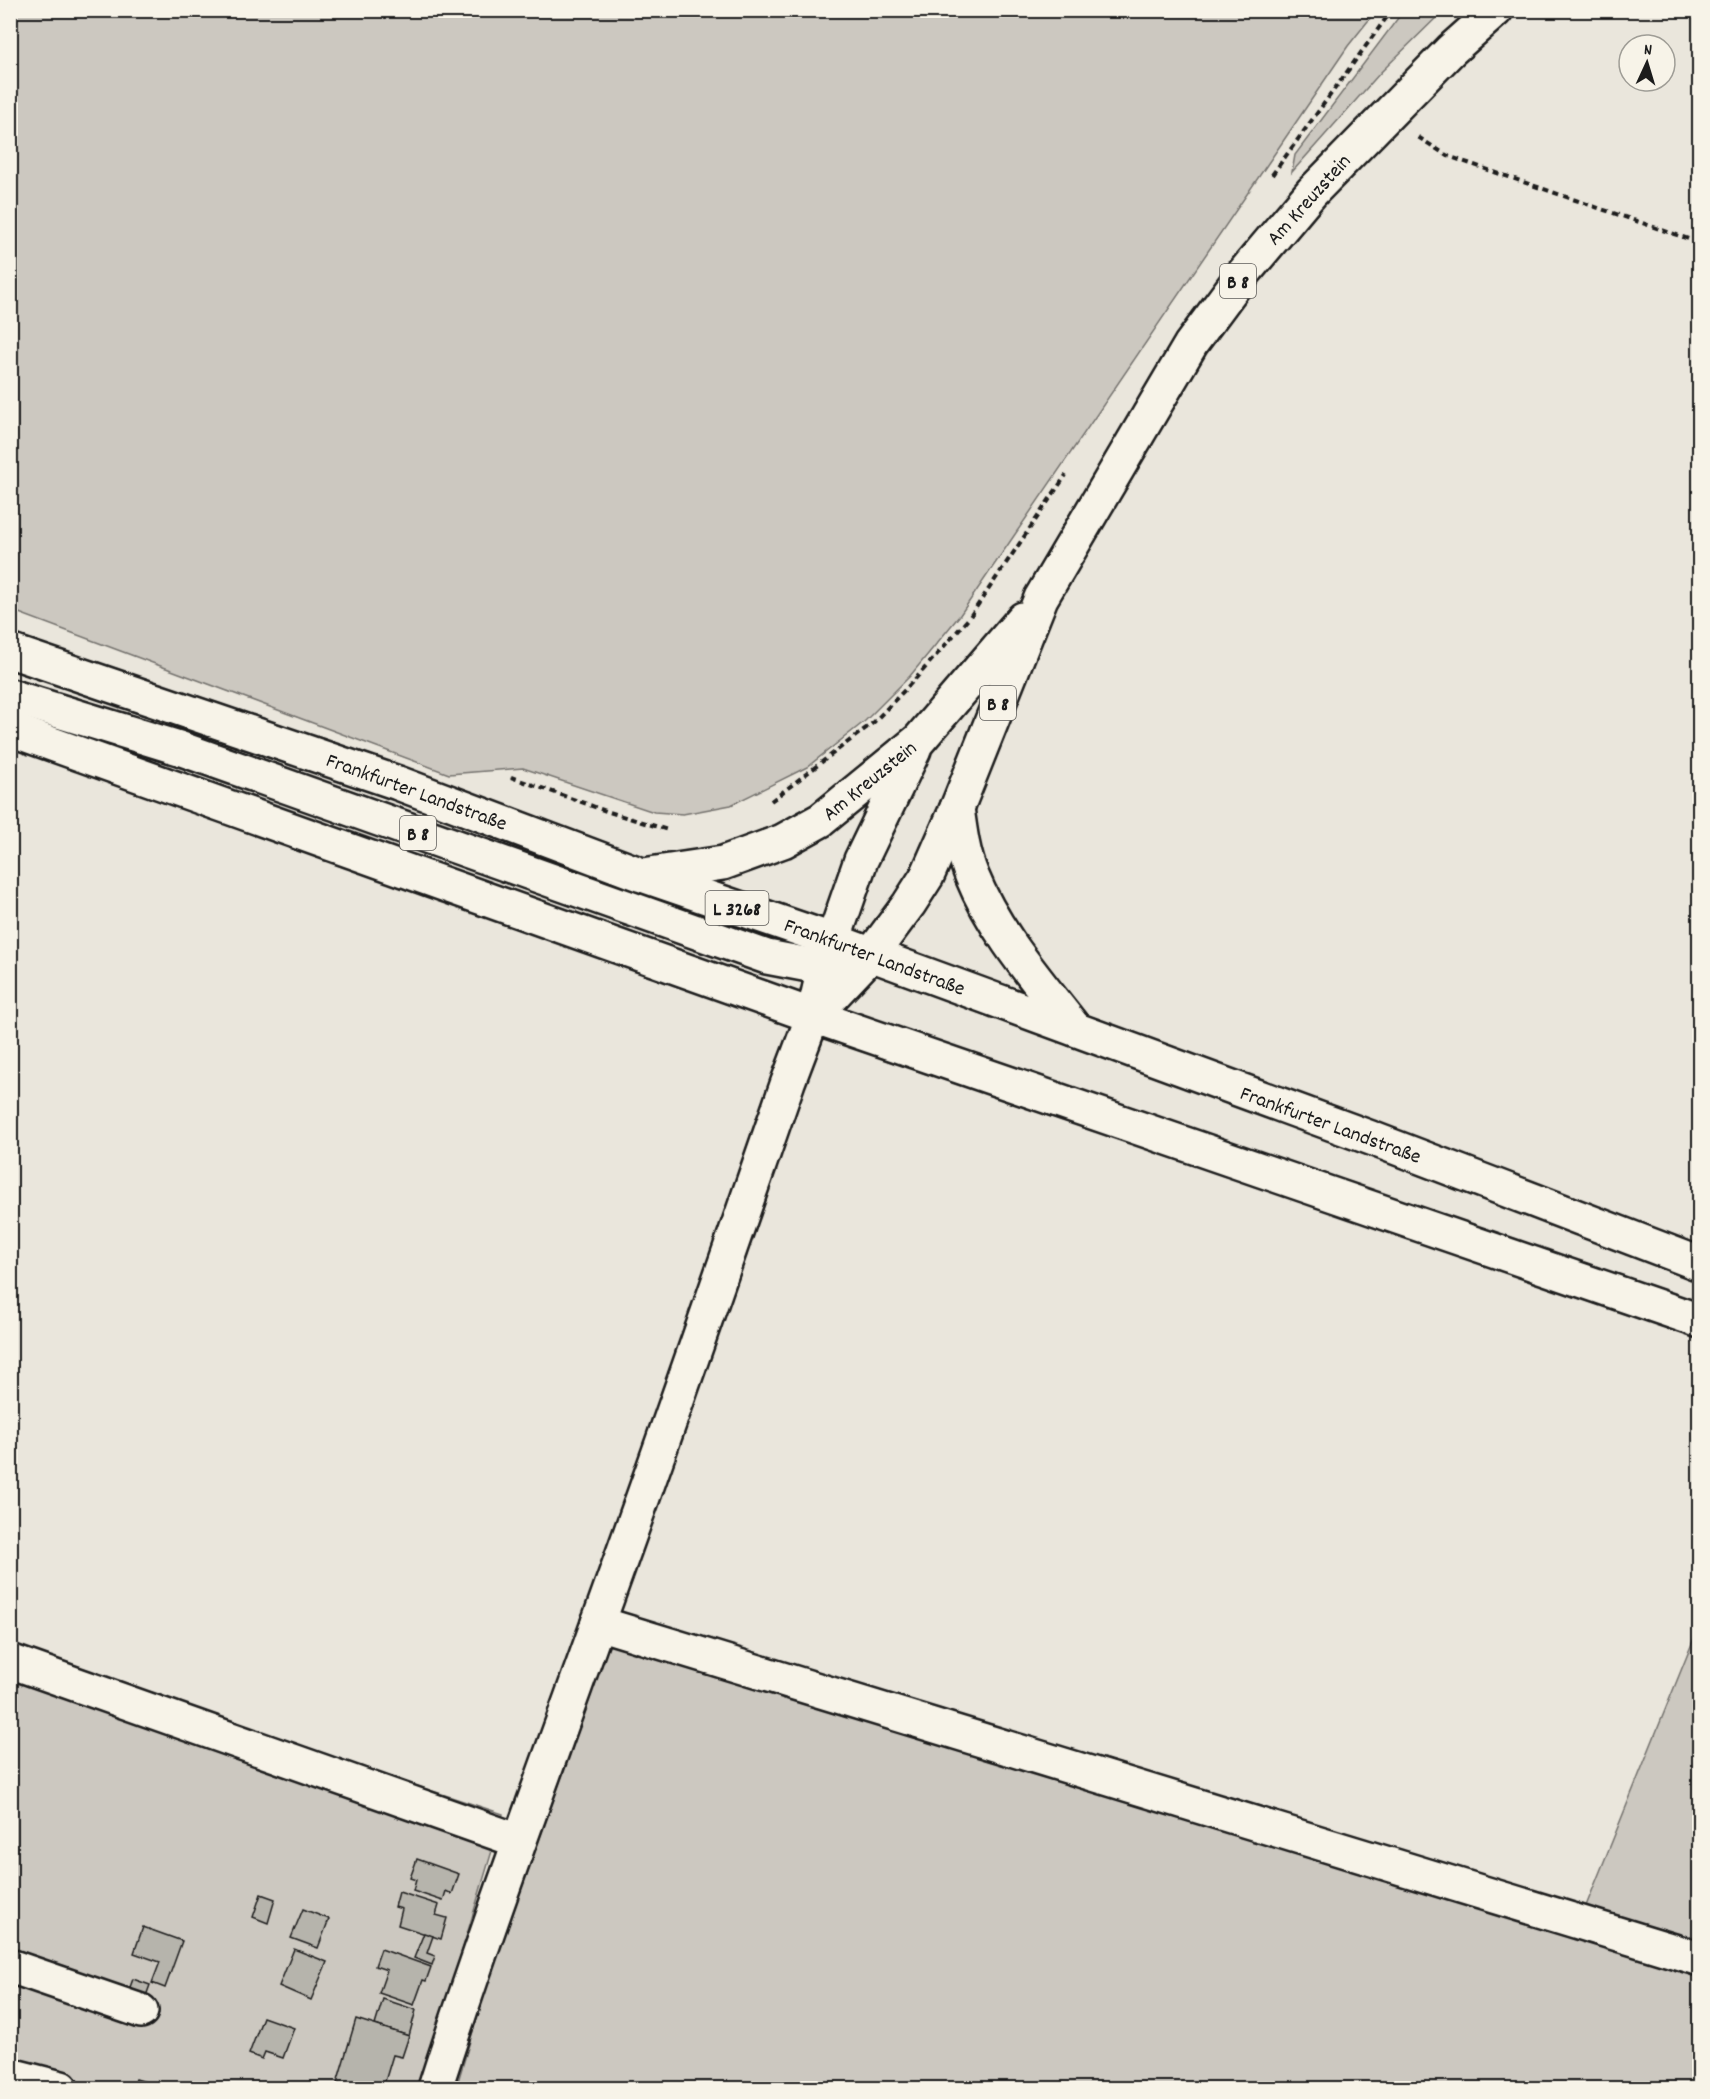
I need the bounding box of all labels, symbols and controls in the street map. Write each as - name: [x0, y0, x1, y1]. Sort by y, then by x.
- north arrow: [1617, 33, 1677, 93]
- text: N: [1643, 39, 1653, 62]
- street label: Am Kreuzstein: [1261, 149, 1359, 253]
- road number: B 8: [1220, 264, 1256, 298]
- road number: B 8: [980, 686, 1016, 720]
- street label: Am Kreuzstein: [817, 735, 925, 830]
- street label: Frankfurter Landstraße: [321, 747, 511, 841]
- road number: B 8: [400, 816, 436, 850]
- road number: L 3268: [706, 891, 768, 925]
- street label: Frankfurter Landstraße: [779, 912, 969, 1006]
- street label: Frankfurter Landstraße: [1235, 1080, 1425, 1174]

